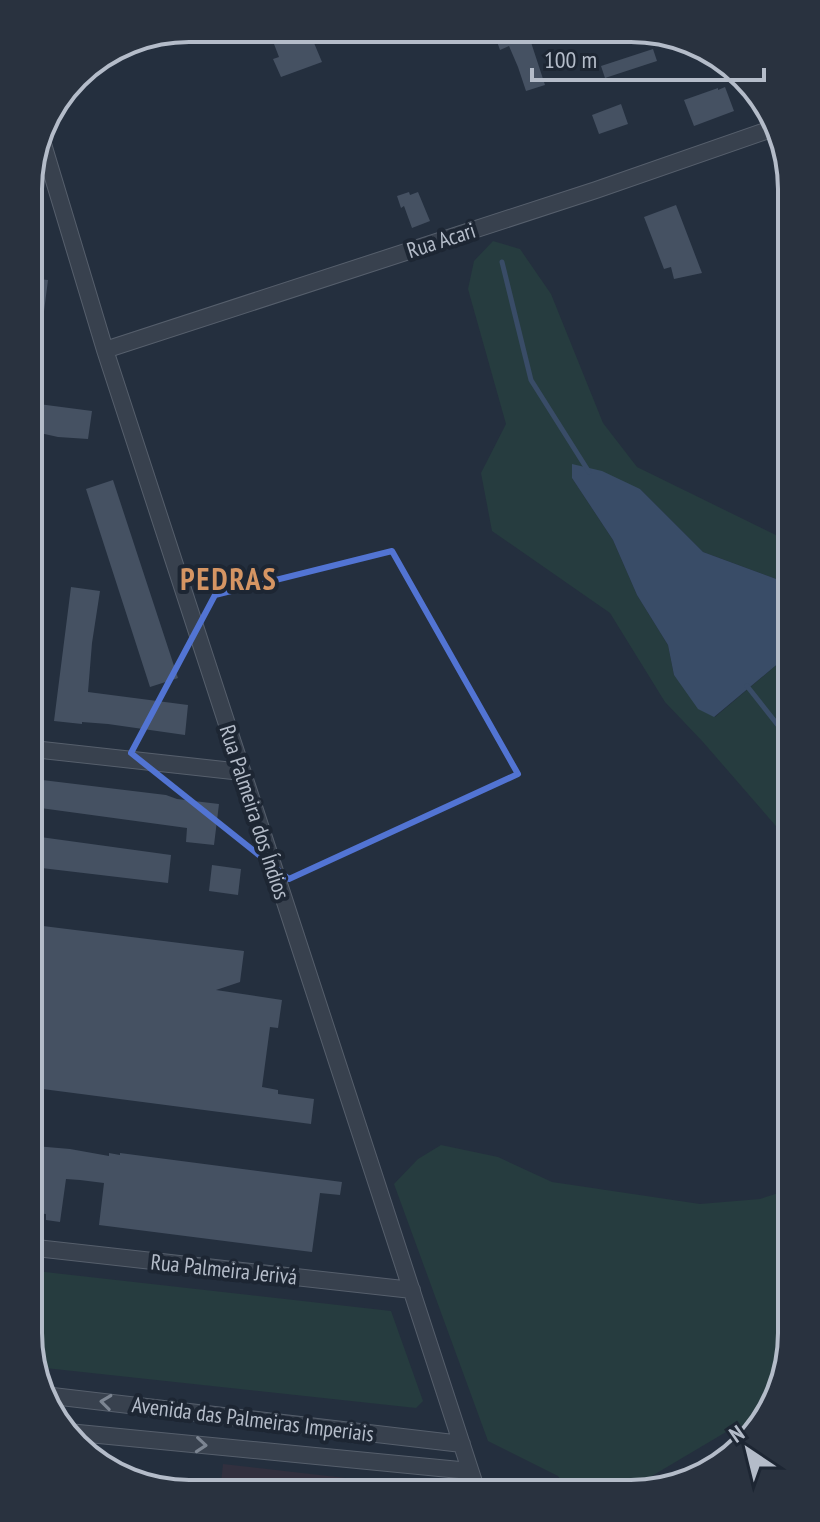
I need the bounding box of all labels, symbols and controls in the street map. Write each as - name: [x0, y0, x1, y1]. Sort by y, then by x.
- scale bar: [532, 32, 764, 82]
- text: 100 m: [544, 44, 597, 75]
- street label: Rua Acari: [403, 216, 479, 264]
- district label: PEDRAS: [180, 559, 278, 598]
- street label: Rua Palmeira dos Índios: [214, 721, 296, 903]
- street label: Rua Palmeira Jerivá: [149, 1247, 299, 1291]
- street label: Avenida das Palmeiras Imperiais: [130, 1390, 376, 1448]
- one-way arrow: [99, 1394, 113, 1411]
- north arrow: [708, 1410, 788, 1490]
- text: N: [724, 1419, 749, 1448]
- one-way arrow: [195, 1436, 208, 1453]

